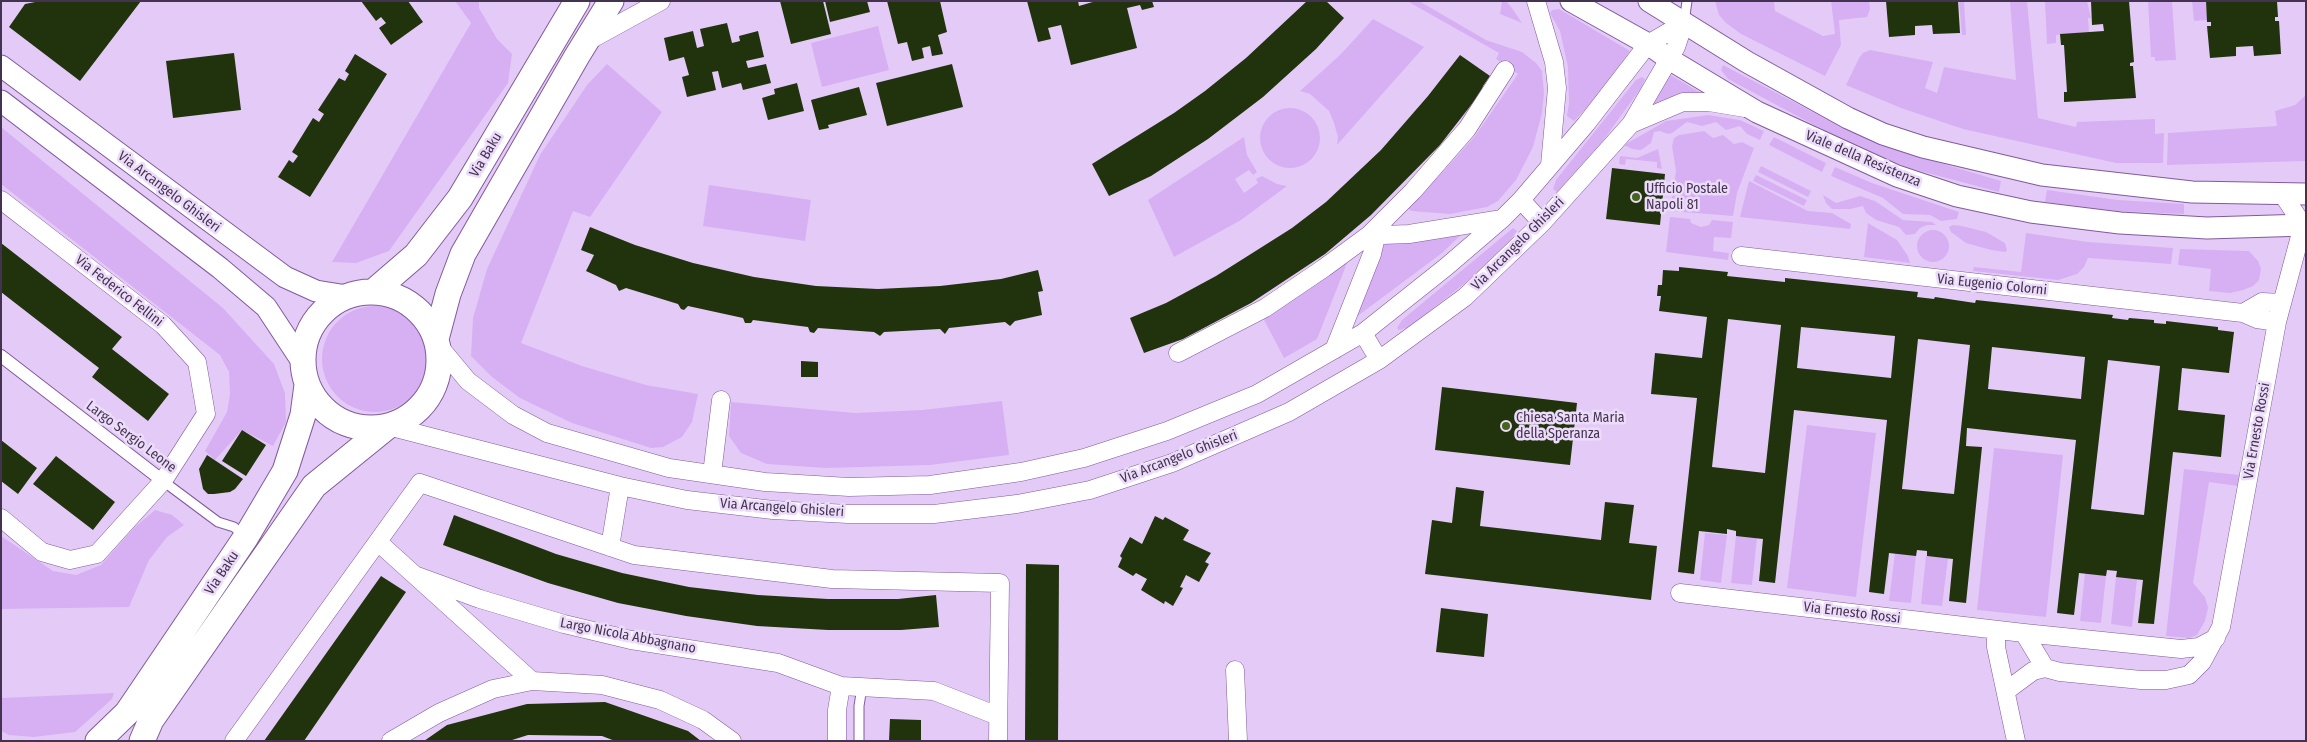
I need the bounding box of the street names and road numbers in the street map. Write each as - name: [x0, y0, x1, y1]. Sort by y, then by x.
- street label: Viale della Resistenza: [1803, 127, 1923, 191]
- street label: Via Baku: [466, 130, 506, 180]
- street label: Via Arcangelo Ghisleri: [114, 148, 224, 236]
- street label: Via Arcangelo Ghisleri: [1468, 194, 1568, 294]
- street label: Via Federico Fellini: [72, 251, 166, 331]
- street label: Via Eugenio Colorni: [1936, 271, 2048, 299]
- street label: Via Ernesto Rossi: [2240, 382, 2274, 480]
- street label: Largo Sergio Leone: [83, 398, 179, 476]
- street label: Via Arcangelo Ghisleri: [1118, 427, 1240, 487]
- street label: Via Arcangelo Ghisleri: [719, 495, 845, 521]
- street label: Via Baku: [201, 548, 243, 598]
- street label: Via Ernesto Rossi: [1803, 599, 1901, 627]
- street label: Largo Nicola Abbagnano: [559, 615, 697, 657]

